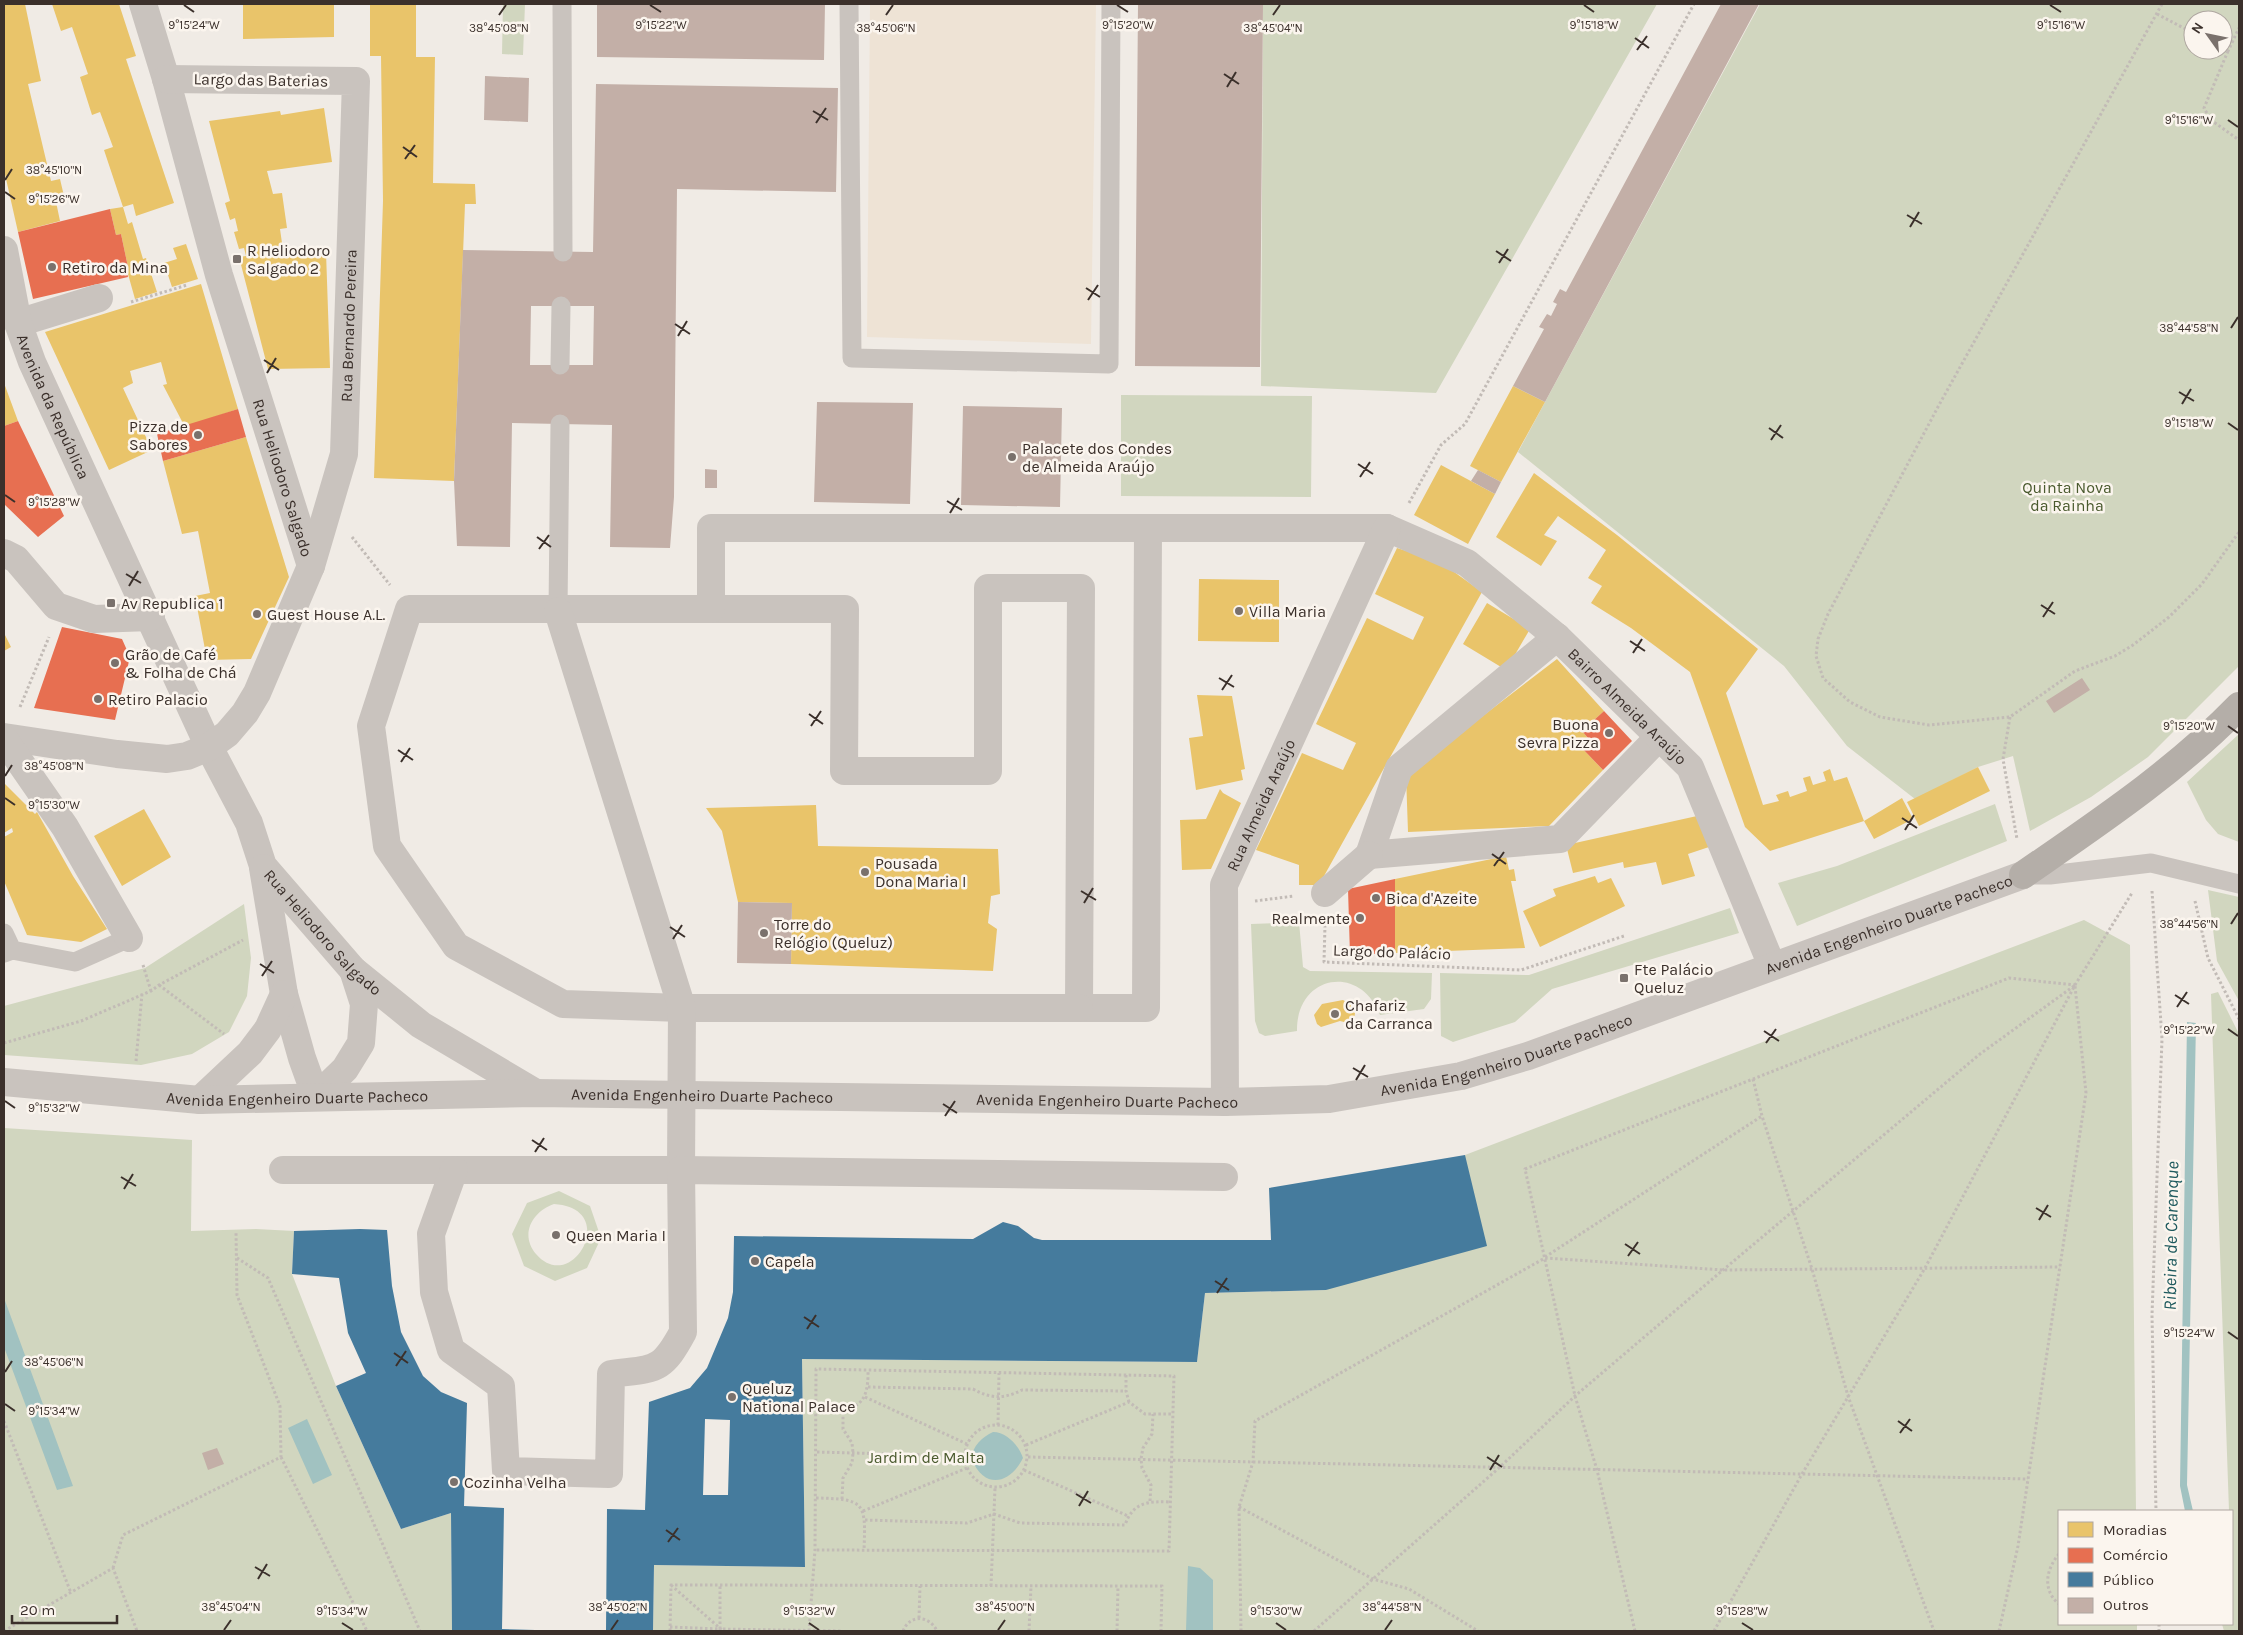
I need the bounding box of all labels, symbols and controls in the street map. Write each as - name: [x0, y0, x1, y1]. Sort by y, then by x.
- north arrow: [2183, 10, 2233, 60]
- text: 9°15'24"W: [168, 18, 220, 32]
- text: 9°15'22"W: [635, 18, 687, 32]
- text: 9°15'20"W: [1102, 18, 1154, 32]
- text: 9°15'18"W: [1569, 18, 1619, 32]
- text: 9°15'16"W: [2037, 18, 2086, 32]
- text: N: [2188, 19, 2207, 37]
- text: 38°45'08"N: [469, 21, 529, 35]
- text: 38°45'06"N: [856, 21, 916, 35]
- text: 38°45'04"N: [1243, 21, 1303, 35]
- street label: Largo das Baterias: [194, 69, 328, 91]
- text: 9°15'16"W: [2165, 113, 2214, 127]
- text: 38°45'10"N: [26, 163, 82, 177]
- text: 9°15'26"W: [28, 192, 80, 206]
- place label: R Heliodoro Salgado 2: [247, 241, 330, 278]
- street label: Rua Bernardo Pereira: [336, 249, 360, 402]
- marker: R Heliodoro Salgado 2: [231, 253, 243, 265]
- place label: Retiro da Mina: [62, 258, 168, 277]
- marker: Retiro da Mina: [46, 261, 58, 273]
- text: 38°44'58"N: [2159, 321, 2219, 335]
- street label: Avenida da República: [13, 331, 94, 482]
- street label: Rua Heliodoro Salgado: [249, 396, 317, 559]
- text: 9°15'18"W: [2164, 416, 2214, 430]
- place label: Pizza de Sabores: [129, 417, 188, 454]
- marker: Pizza de Sabores: [192, 429, 204, 441]
- place label: Palacete dos Condes de Almeida Araújo: [1022, 439, 1172, 476]
- marker: Palacete dos Condes de Almeida Araújo: [1006, 451, 1018, 463]
- park label: Quinta Nova da Rainha: [2022, 478, 2112, 515]
- text: 9°15'28"W: [28, 495, 80, 509]
- place label: Av Republica 1: [121, 594, 224, 613]
- marker: Av Republica 1: [105, 597, 117, 609]
- place label: Villa Maria: [1249, 602, 1326, 621]
- place label: Guest House A.L.: [267, 605, 386, 624]
- marker: Villa Maria: [1233, 605, 1245, 617]
- marker: Guest House A.L.: [251, 608, 263, 620]
- street label: Bairro Almeida Araújo: [1564, 644, 1691, 768]
- place label: Grão de Café & Folha de Chá: [125, 645, 237, 682]
- marker: Grão de Café & Folha de Chá: [109, 657, 121, 669]
- place label: Retiro Palacio: [108, 690, 208, 709]
- marker: Retiro Palacio: [92, 693, 104, 705]
- place label: Buona Sevra Pizza: [1517, 715, 1599, 752]
- text: 9°15'20"W: [2163, 719, 2215, 733]
- marker: Buona Sevra Pizza: [1603, 727, 1615, 739]
- street label: Rua Almeida Araújo: [1222, 736, 1299, 874]
- text: 38°45'08"N: [24, 759, 84, 773]
- text: 9°15'30"W: [28, 798, 80, 812]
- place label: Pousada Dona Maria I: [875, 854, 967, 891]
- street label: Rua Heliodoro Salgado: [260, 865, 386, 999]
- marker: Pousada Dona Maria I: [859, 866, 871, 878]
- street label: Avenida Engenheiro Duarte Pacheco: [1762, 870, 2015, 978]
- place label: Bica d'Azeite: [1386, 889, 1477, 908]
- marker: Bica d'Azeite: [1370, 892, 1382, 904]
- place label: Realmente: [1272, 909, 1350, 928]
- marker: Realmente: [1354, 912, 1366, 924]
- place label: Torre do Relógio (Queluz): [774, 915, 893, 952]
- text: 38°44'56"N: [2159, 917, 2219, 931]
- marker: Torre do Relógio (Queluz): [758, 927, 770, 939]
- street label: Largo do Palácio: [1333, 940, 1451, 964]
- place label: Fte Palácio Queluz: [1634, 960, 1713, 997]
- marker: Fte Palácio Queluz: [1618, 972, 1630, 984]
- place label: Chafariz da Carranca: [1345, 996, 1433, 1033]
- marker: Chafariz da Carranca: [1329, 1008, 1341, 1020]
- street label: Avenida Engenheiro Duarte Pacheco: [1379, 1009, 1635, 1099]
- text: 9°15'22"W: [2163, 1023, 2215, 1037]
- street label: Avenida Engenheiro Duarte Pacheco: [571, 1084, 833, 1106]
- street label: Avenida Engenheiro Duarte Pacheco: [165, 1086, 428, 1110]
- street label: Avenida Engenheiro Duarte Pacheco: [976, 1089, 1238, 1112]
- text: 9°15'32"W: [28, 1101, 80, 1115]
- water label: Ribeira de Carenque: [2159, 1161, 2183, 1311]
- place label: Queen Maria I: [566, 1226, 666, 1245]
- marker: Queen Maria I: [550, 1229, 562, 1241]
- place label: Capela: [765, 1252, 814, 1271]
- marker: Capela: [749, 1255, 761, 1267]
- text: 9°15'24"W: [2163, 1326, 2215, 1340]
- text: 38°45'06"N: [24, 1355, 84, 1369]
- place label: Queluz National Palace: [742, 1379, 855, 1416]
- marker: Queluz National Palace: [726, 1391, 738, 1403]
- text: 9°15'34"W: [28, 1404, 80, 1418]
- park label: Jardim de Malta: [867, 1448, 985, 1467]
- place label: Cozinha Velha: [464, 1473, 566, 1492]
- marker: Cozinha Velha: [448, 1476, 460, 1488]
- legend: [2058, 1510, 2233, 1625]
- text: Moradias: [2103, 1521, 2167, 1539]
- text: Comércio: [2103, 1546, 2168, 1564]
- text: Público: [2103, 1571, 2154, 1589]
- scale bar: [12, 1592, 118, 1624]
- text: Outros: [2103, 1596, 2149, 1614]
- text: 38°45'04"N: [201, 1600, 261, 1614]
- text: 38°45'02"N: [588, 1600, 648, 1614]
- text: 38°45'00"N: [975, 1600, 1035, 1614]
- text: 38°44'58"N: [1362, 1600, 1422, 1614]
- text: 20 m: [20, 1601, 55, 1619]
- text: 9°15'34"W: [316, 1604, 368, 1618]
- text: 9°15'32"W: [783, 1604, 835, 1618]
- text: 9°15'30"W: [1250, 1604, 1302, 1618]
- text: 9°15'28"W: [1716, 1604, 1768, 1618]

